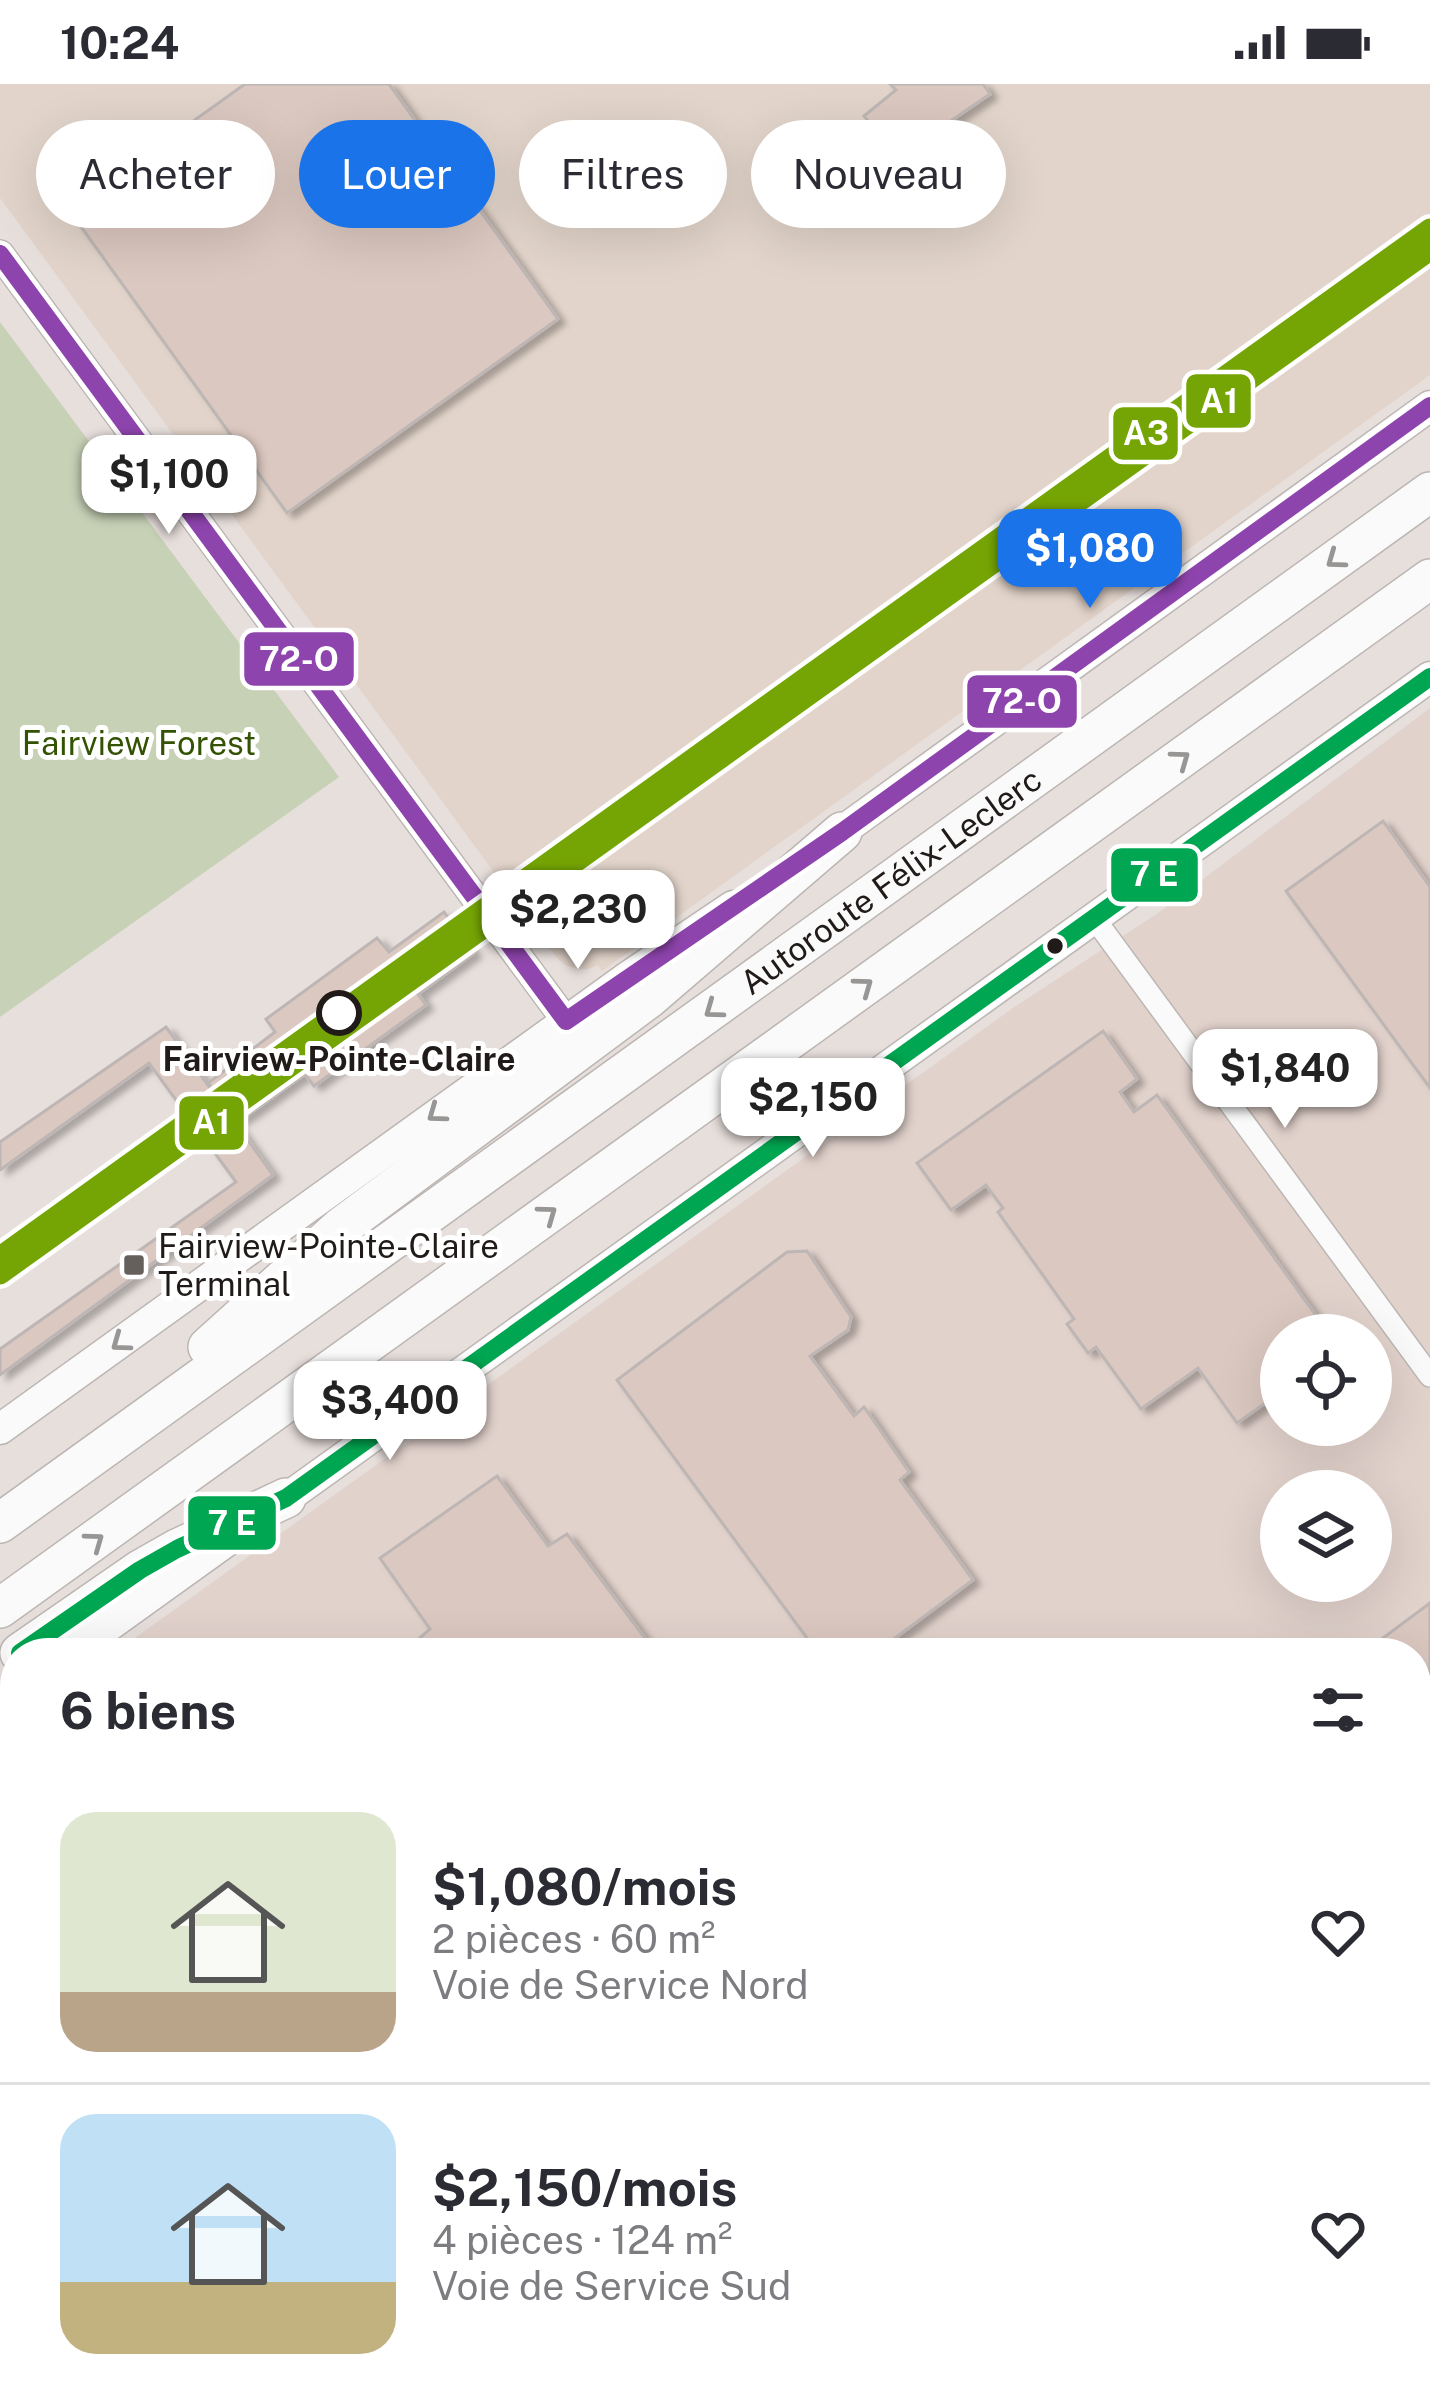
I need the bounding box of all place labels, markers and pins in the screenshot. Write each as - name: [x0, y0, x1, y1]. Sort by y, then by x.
- pin: $1,100: [71, 435, 267, 537]
- pin: $1,080: [992, 509, 1188, 611]
- pin: $2,230: [480, 870, 676, 972]
- unlabelled marker: [1044, 935, 1066, 957]
- marker: Fairview-Pointe-Claire: [318, 992, 360, 1034]
- pin: $1,840: [1187, 1029, 1383, 1131]
- place label: Fairview-Pointe-Claire: [163, 1040, 515, 1078]
- pin: $2,150: [715, 1058, 911, 1160]
- place label: Fairview-Pointe-Claire Terminal: [158, 1227, 499, 1303]
- marker: Fairview-Pointe-Claire Terminal: [121, 1252, 147, 1278]
- pin: $3,400: [292, 1361, 488, 1463]

